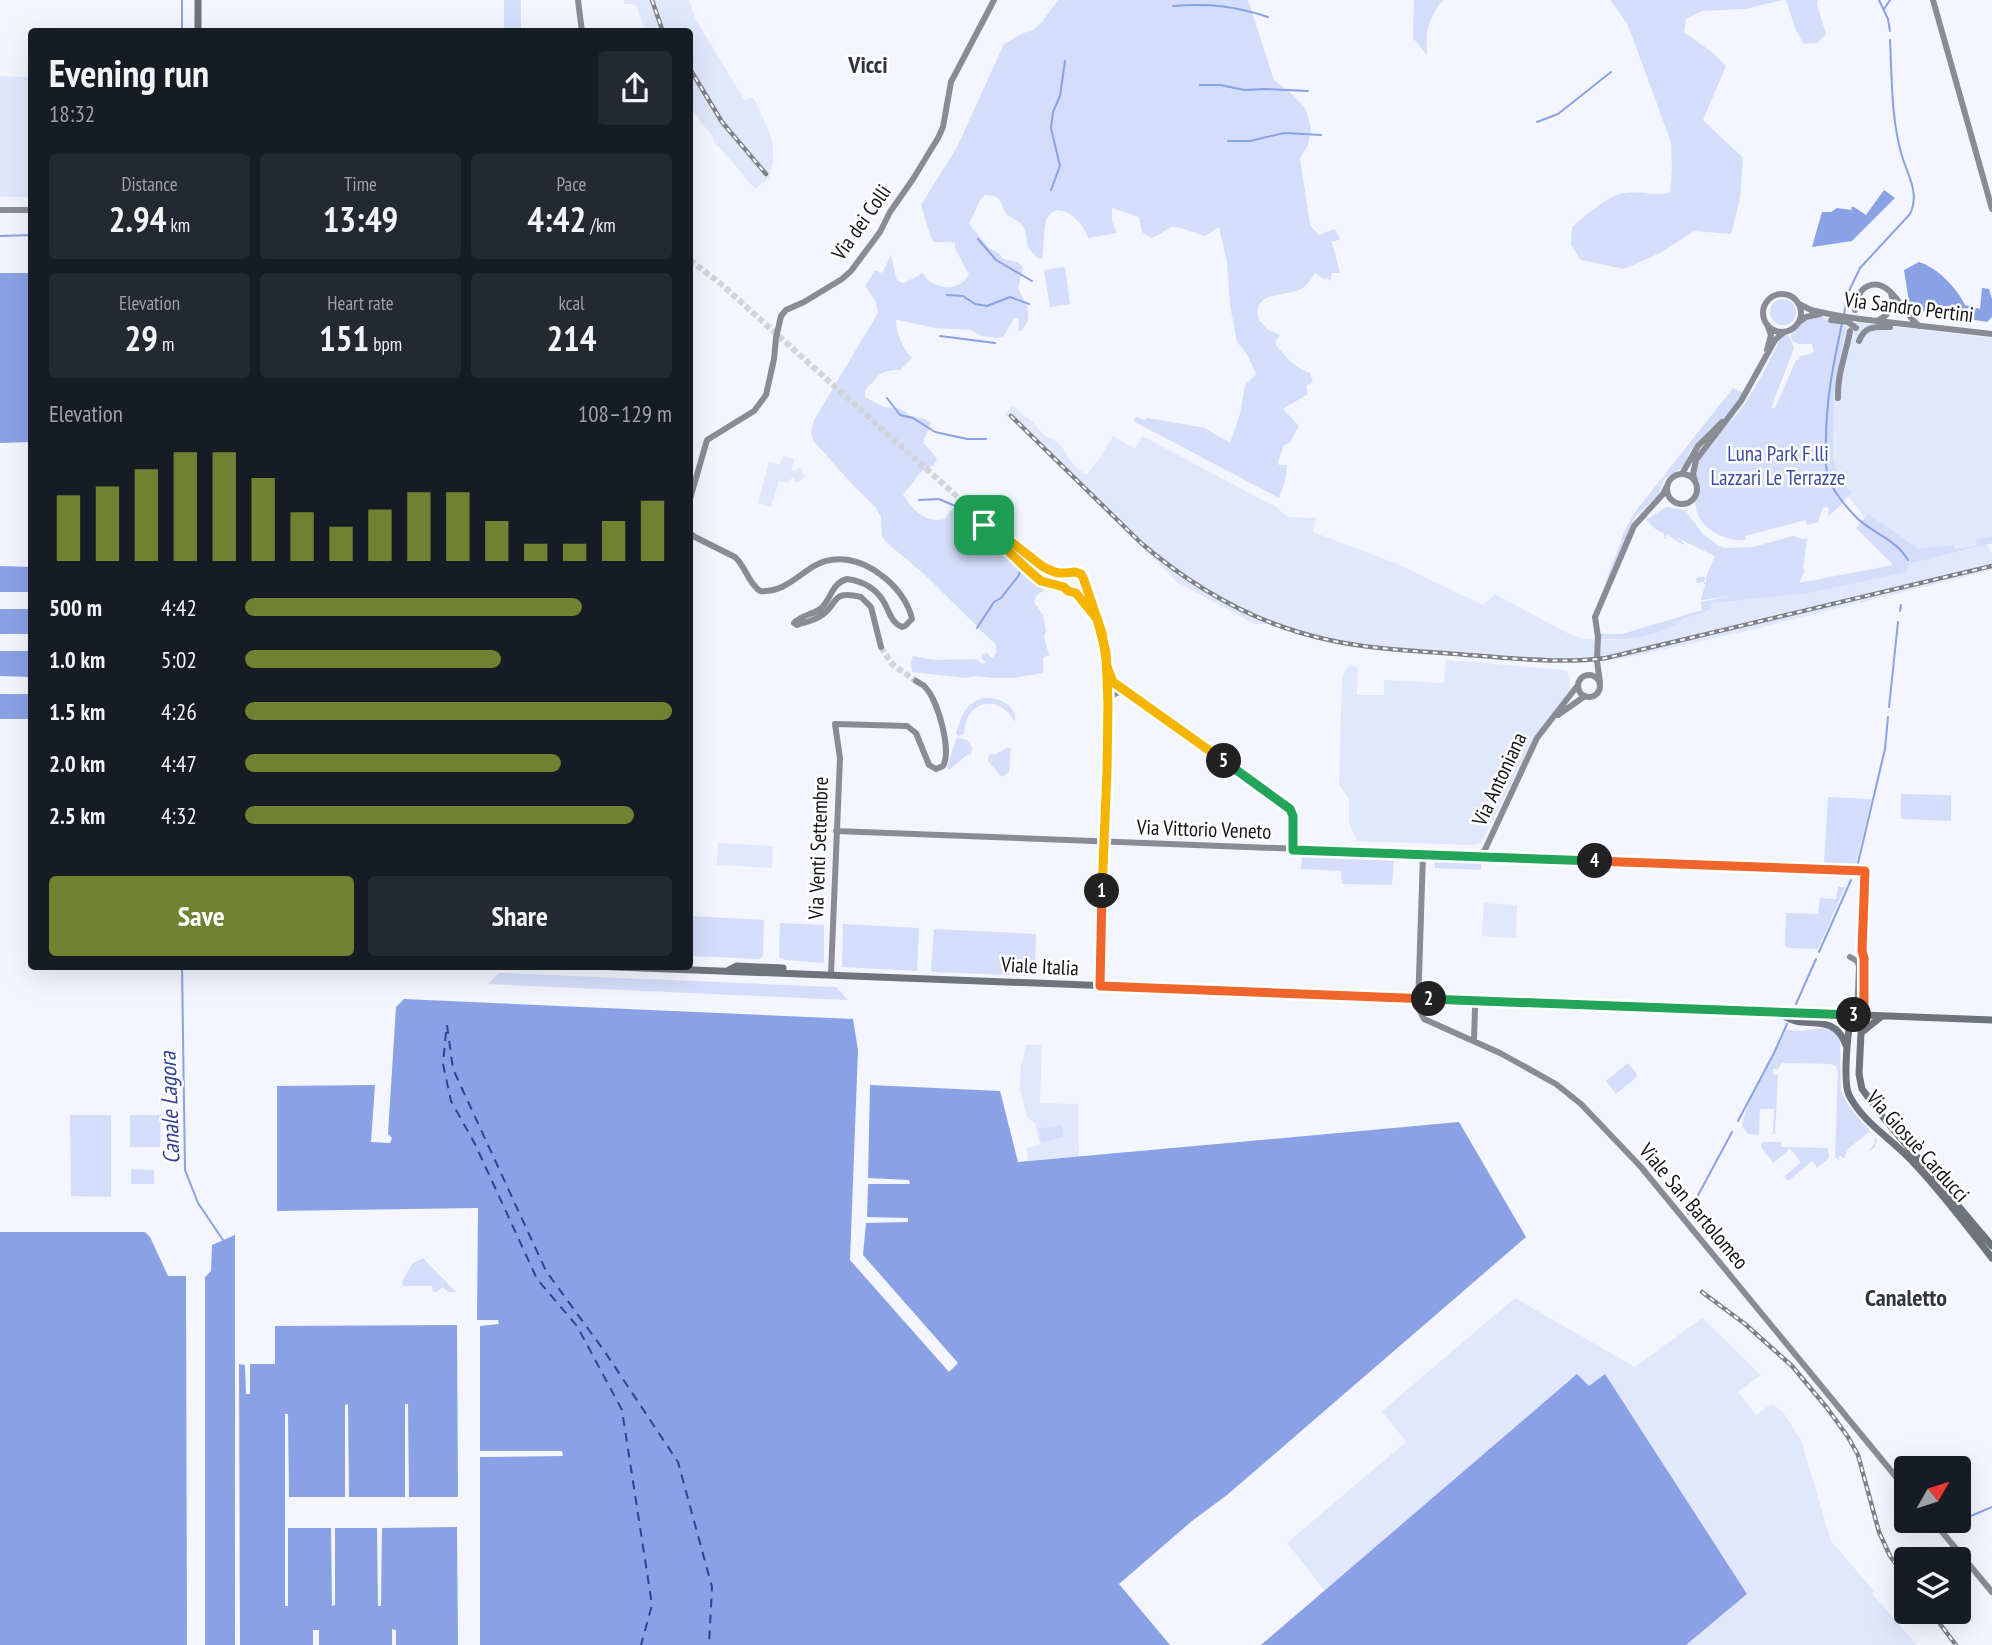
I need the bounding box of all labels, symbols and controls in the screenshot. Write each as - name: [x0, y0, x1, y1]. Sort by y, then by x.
- text: Evening run: [49, 48, 209, 97]
- district label: Vicci: [847, 49, 888, 80]
- button: share: [598, 51, 672, 125]
- text: 18:32: [49, 99, 95, 128]
- text: Distance: [122, 172, 177, 196]
- text: Time: [344, 172, 377, 196]
- text: Pace: [557, 172, 586, 196]
- street label: Via dei Colli: [825, 179, 897, 266]
- text: 2.94: [109, 196, 166, 242]
- text: 13:49: [323, 196, 398, 242]
- text: 4:42: [527, 196, 586, 242]
- text: km: [166, 213, 190, 237]
- text: /km: [586, 213, 616, 237]
- street label: Via Sandro Pertini: [1842, 286, 1975, 328]
- text: Elevation: [119, 291, 180, 315]
- text: Heart rate: [327, 291, 394, 315]
- text: kcal: [559, 291, 584, 315]
- text: 29: [125, 315, 158, 361]
- text: 151: [319, 315, 369, 361]
- text: 214: [546, 315, 597, 361]
- text: m: [158, 332, 174, 356]
- text: bpm: [369, 332, 402, 356]
- text: Elevation: [49, 399, 123, 428]
- text: 108–129 m: [578, 399, 672, 428]
- park label: Luna Park F.lli Lazzari Le Terrazze: [1711, 440, 1845, 491]
- pin: [954, 495, 1014, 555]
- icon: arrive: [965, 506, 1003, 544]
- text: 500 m: [49, 593, 102, 622]
- text: 4:42: [161, 593, 197, 622]
- text: 1.0 km: [49, 645, 105, 674]
- text: 5:02: [161, 645, 197, 674]
- text: 1.5 km: [49, 697, 105, 726]
- text: 4:26: [161, 697, 197, 726]
- street label: Via Antoniana: [1465, 728, 1532, 831]
- pin: 5: [1206, 744, 1242, 778]
- text: 5: [1219, 748, 1228, 772]
- text: 2.0 km: [49, 749, 105, 778]
- text: 4:47: [161, 749, 197, 778]
- street label: Via Venti Settembre: [802, 776, 834, 921]
- text: 2.5 km: [49, 801, 105, 830]
- text: 4:32: [161, 801, 197, 830]
- street label: Via Vittorio Veneto: [1135, 813, 1272, 845]
- pin: 4: [1578, 844, 1612, 878]
- text: 4: [1590, 848, 1599, 872]
- pin: 1: [1084, 874, 1120, 908]
- button: Save: [49, 876, 354, 956]
- button: Share: [368, 876, 672, 956]
- text: 1: [1097, 878, 1106, 902]
- street label: Viale Italia: [1000, 950, 1079, 982]
- pin: 2: [1412, 982, 1446, 1016]
- text: 2: [1424, 986, 1433, 1010]
- pin: 3: [1836, 998, 1871, 1032]
- text: 3: [1849, 1002, 1858, 1026]
- water label: Canale Lagora: [152, 1050, 185, 1165]
- street label: Via Giosuè Carducci: [1860, 1084, 1975, 1208]
- street label: Viale San Bartolomeo: [1633, 1137, 1755, 1275]
- district label: Canaletto: [1865, 1282, 1947, 1313]
- north arrow: [1894, 1456, 1970, 1533]
- map controls: [1894, 1456, 1971, 1624]
- button: layers: [1894, 1547, 1971, 1624]

